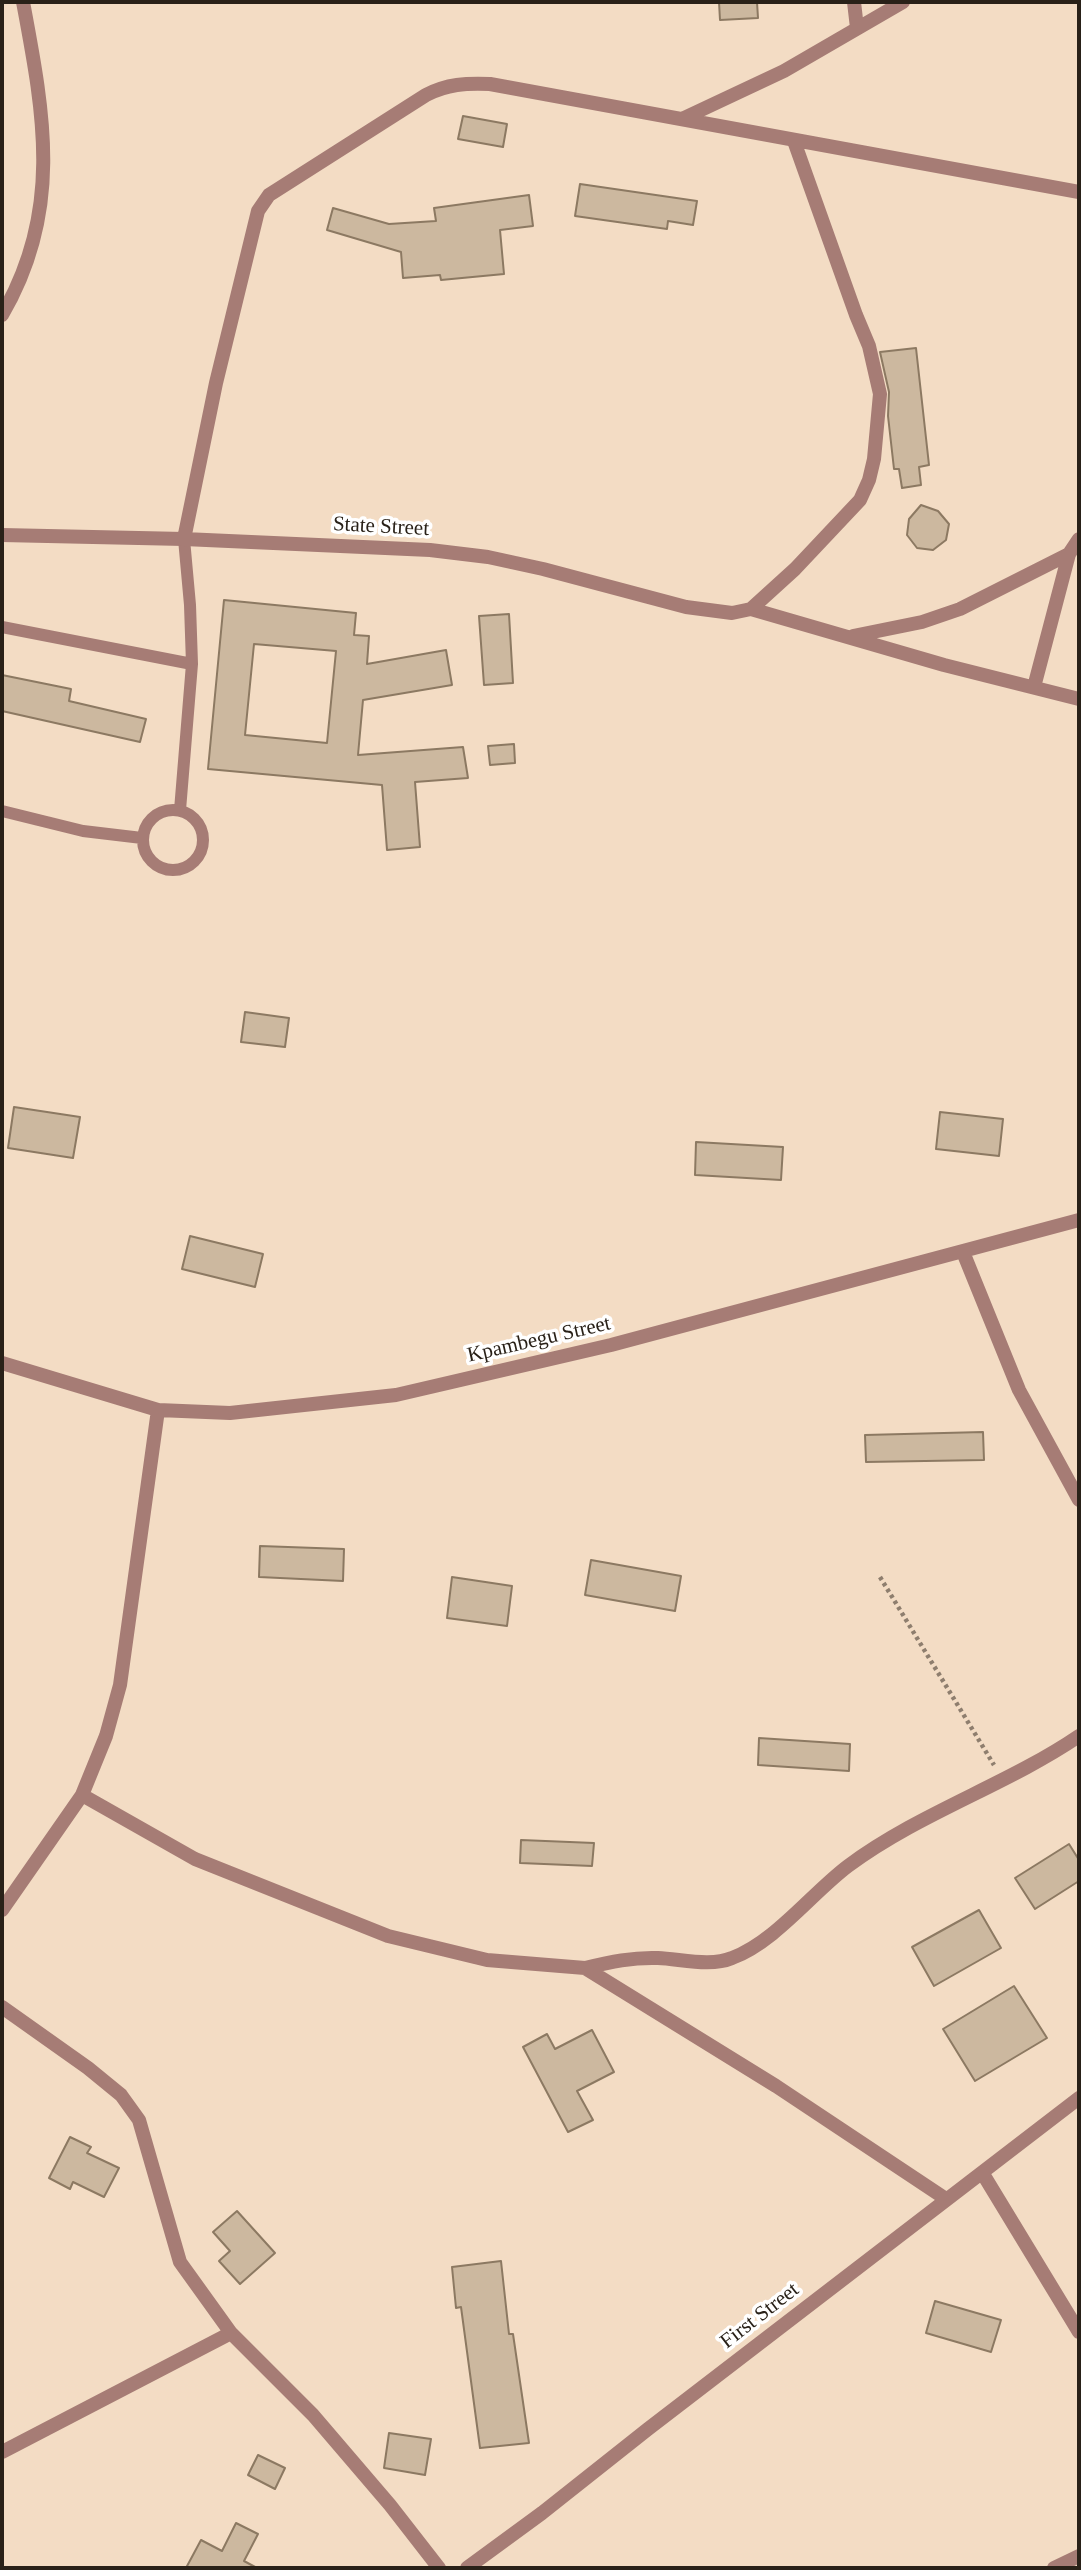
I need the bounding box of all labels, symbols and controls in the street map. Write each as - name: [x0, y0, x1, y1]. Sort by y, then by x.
- street label: State Street: [332, 512, 430, 542]
- street label: Kpambegu Street: [465, 1311, 613, 1369]
- street label: First Street: [716, 2278, 804, 2354]

